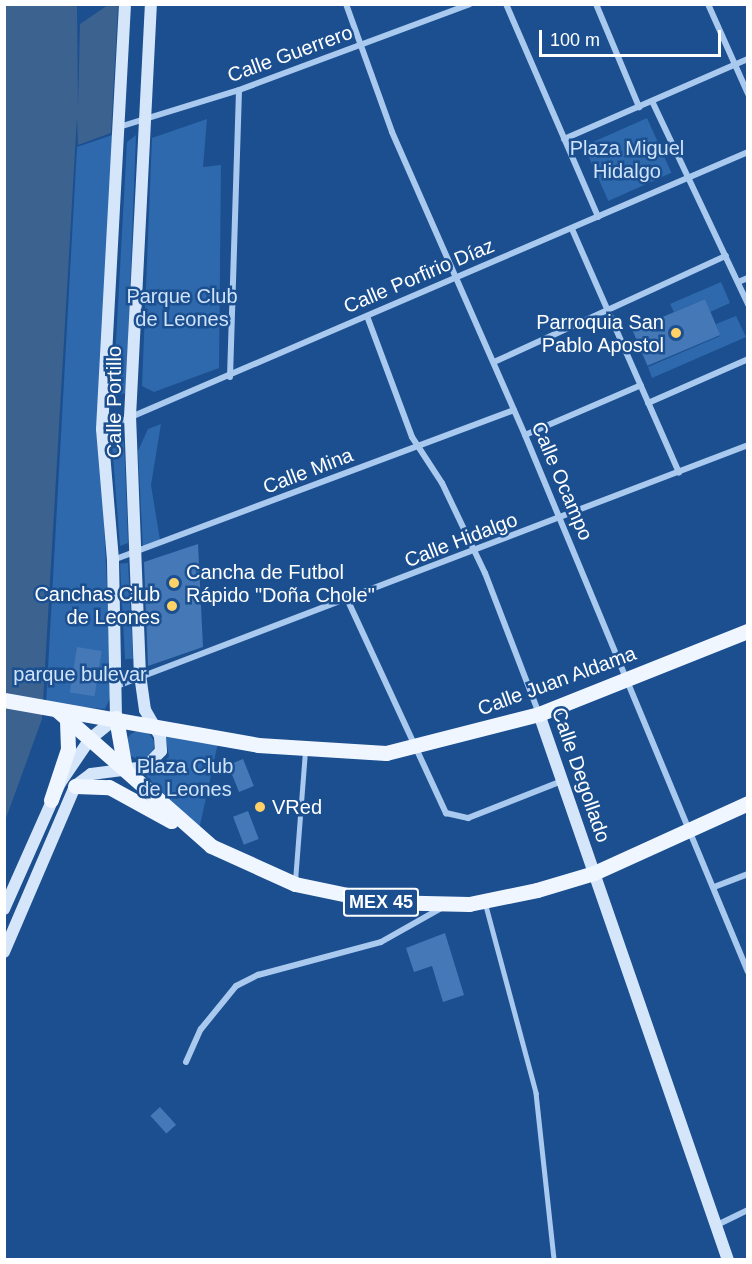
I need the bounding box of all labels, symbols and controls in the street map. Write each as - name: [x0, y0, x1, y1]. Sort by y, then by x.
- scale bar: [542, 18, 724, 56]
- street label: Calle Guerrero: [224, 20, 356, 88]
- text: 100 m: [550, 30, 600, 50]
- park label: Plaza Miguel Hidalgo: [570, 136, 684, 183]
- street label: Calle Porfirio Díaz: [340, 233, 498, 319]
- park label: Parque Club de Leones: [126, 285, 238, 332]
- place label: Parroquia San Pablo Apostol: [536, 310, 664, 357]
- marker: Parroquia San Pablo Apostol: [669, 326, 683, 340]
- street label: Calle Portillo: [102, 346, 126, 458]
- street label: Calle Ocampo: [526, 418, 598, 544]
- street label: Calle Mina: [260, 443, 356, 499]
- street label: Calle Hidalgo: [401, 507, 521, 573]
- place label: Cancha de Futbol Rápido "Doña Chole": [186, 560, 375, 607]
- marker: Cancha de Futbol Rápido "Doña Chole": [167, 576, 181, 590]
- place label: Canchas Club de Leones: [34, 582, 160, 629]
- marker: Canchas Club de Leones: [165, 599, 179, 613]
- street label: Calle Juan Aldama: [474, 641, 640, 721]
- park label: parque bulevar: [13, 662, 147, 686]
- street label: Calle Degollado: [547, 704, 615, 846]
- park label: Plaza Club de Leones: [137, 754, 233, 801]
- place label: VRed: [272, 795, 322, 819]
- marker: VRed: [253, 800, 267, 814]
- road number: MEX 45: [342, 887, 420, 917]

